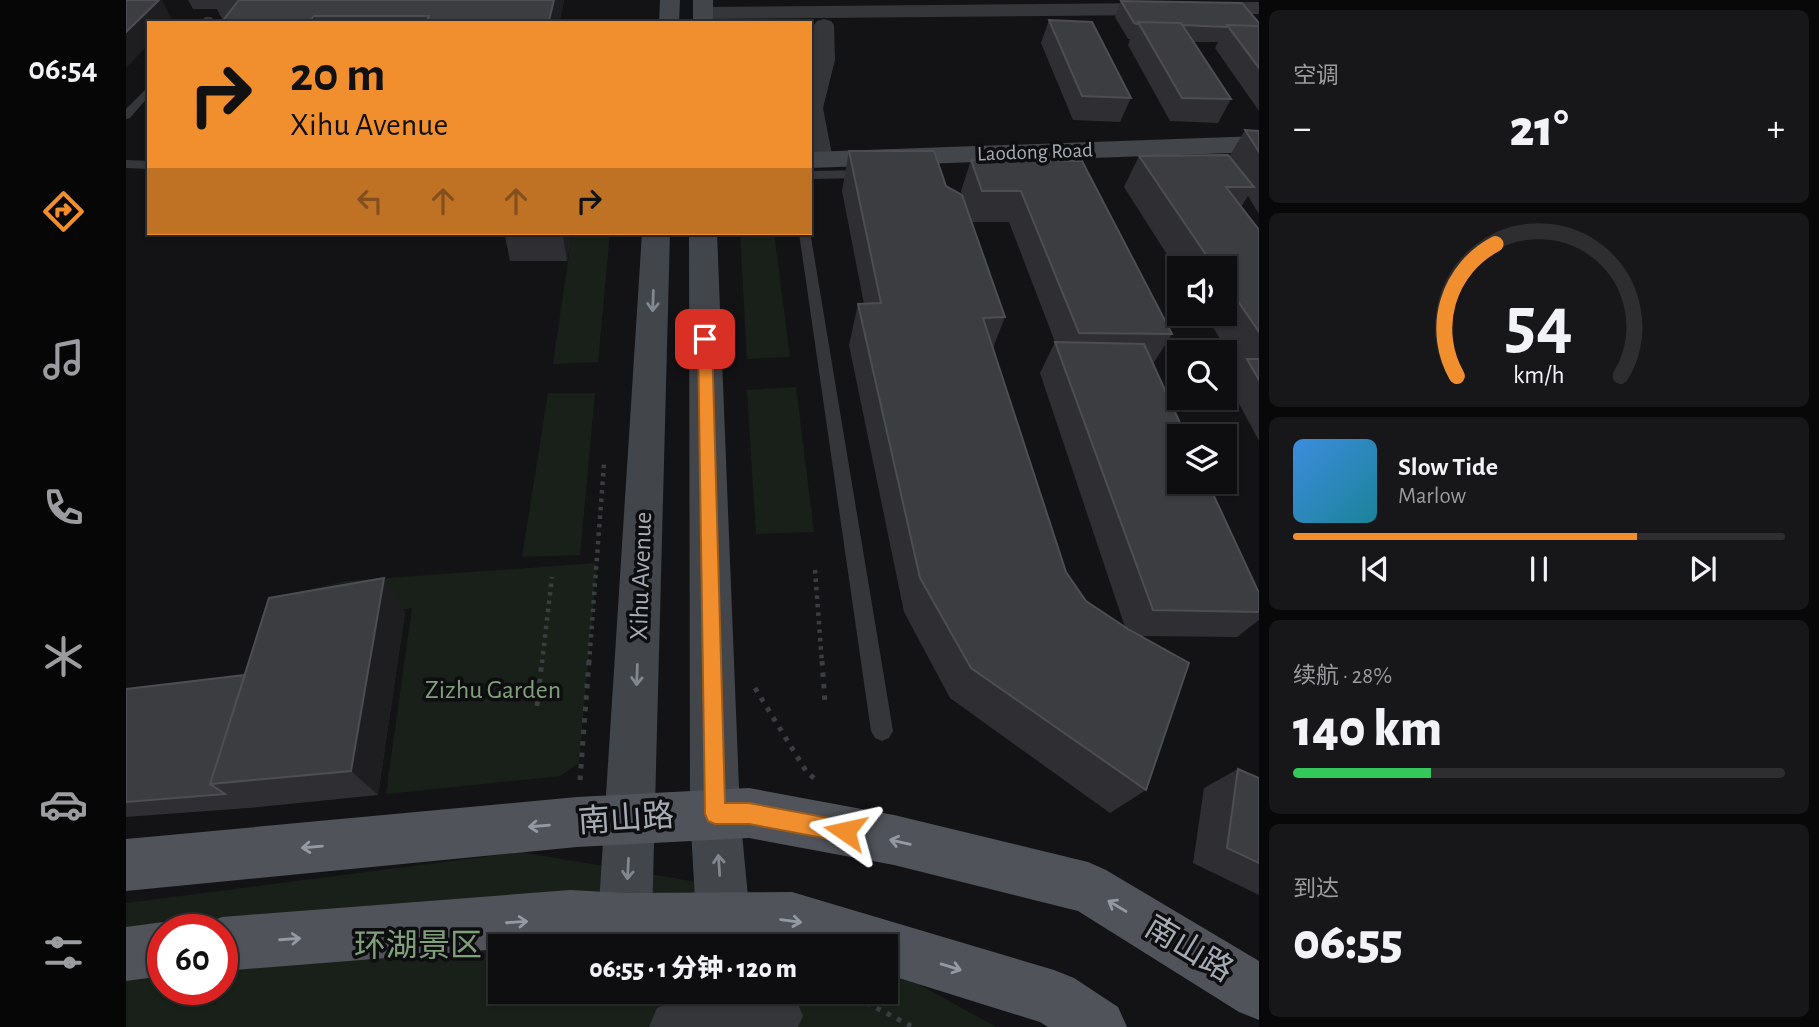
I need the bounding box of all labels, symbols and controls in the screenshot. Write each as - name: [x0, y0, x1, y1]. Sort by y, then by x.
- icon: right: [175, 49, 266, 140]
- text: 20 m: [290, 51, 386, 100]
- text: 06:54: [28, 53, 98, 85]
- text: 空调: [1293, 65, 1339, 88]
- text: 21°: [1509, 103, 1569, 155]
- text: Xihu Avenue: [290, 109, 448, 141]
- text: −: [1293, 110, 1311, 148]
- text: +: [1767, 110, 1785, 148]
- street label: Laodong Road: [977, 139, 1093, 165]
- icon: left: [351, 182, 389, 220]
- icon: ahead: [424, 182, 462, 220]
- icon: ahead: [497, 182, 535, 220]
- icon: right: [570, 182, 608, 220]
- icon: directions: [39, 187, 88, 236]
- map controls: [1167, 256, 1237, 494]
- button: sound: [1167, 256, 1237, 326]
- one-way arrow: [647, 289, 660, 312]
- text: 54: [1505, 289, 1573, 362]
- pin: [675, 309, 735, 369]
- icon: arrive: [686, 320, 724, 358]
- icon: music: [39, 335, 88, 384]
- button: search: [1167, 340, 1237, 410]
- text: km/h: [1513, 363, 1565, 388]
- button: layers: [1167, 424, 1237, 494]
- text: Slow Tide: [1398, 454, 1498, 480]
- icon: phone: [39, 483, 88, 532]
- text: Marlow: [1398, 485, 1466, 508]
- street label: Xihu Avenue: [626, 511, 656, 641]
- icon: previous: [1356, 550, 1394, 588]
- icon: pause: [1520, 550, 1558, 588]
- icon: next: [1684, 550, 1722, 588]
- icon: climate: [39, 632, 88, 681]
- one-way arrow: [631, 663, 644, 686]
- text: 续航 · 28%: [1293, 665, 1392, 688]
- park label: Zizhu Garden: [425, 677, 561, 703]
- text: 140 km: [1293, 703, 1442, 755]
- icon: car: [39, 780, 88, 829]
- position arrow: [808, 794, 882, 868]
- street label: 南山路: [577, 798, 675, 838]
- one-way arrow: [528, 820, 550, 833]
- one-way arrow: [889, 835, 912, 848]
- one-way arrow: [301, 841, 324, 854]
- one-way arrow: [712, 855, 725, 877]
- one-way arrow: [622, 857, 635, 880]
- text: 到达: [1293, 878, 1339, 901]
- one-way arrow: [1107, 898, 1127, 912]
- street label: 南山路: [1140, 909, 1239, 987]
- speed limit sign: 60: [147, 914, 238, 1005]
- one-way arrow: [779, 914, 802, 927]
- one-way arrow: [505, 915, 528, 928]
- text: 06:55: [1293, 916, 1403, 968]
- icon: filters: [39, 928, 88, 977]
- park label: 环湖景区: [354, 929, 482, 962]
- one-way arrow: [279, 932, 301, 945]
- text: 06:55 · 1 分钟 · 120 m: [589, 956, 797, 982]
- one-way arrow: [940, 961, 962, 974]

